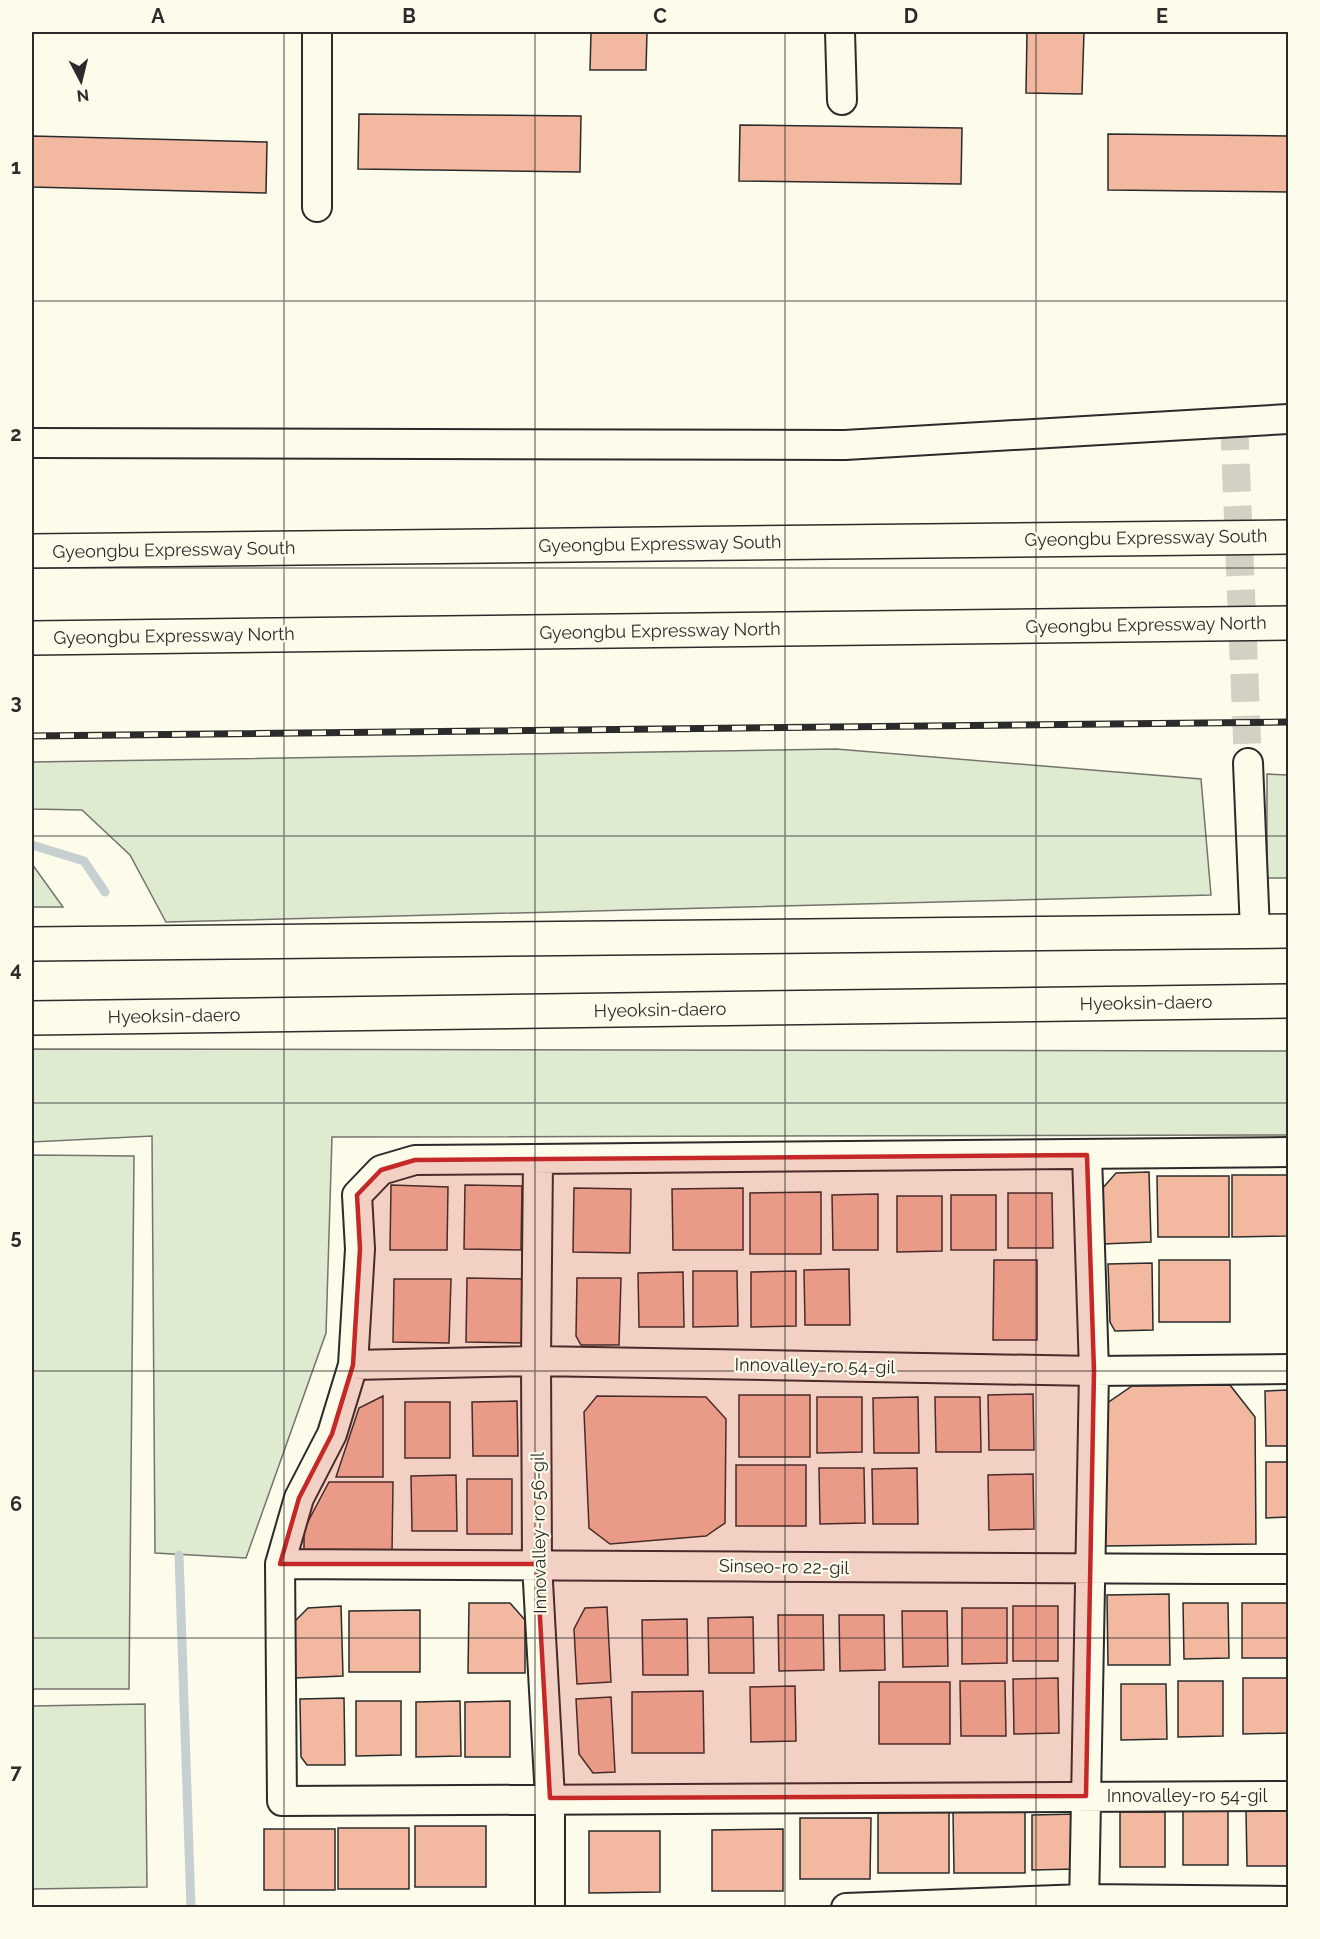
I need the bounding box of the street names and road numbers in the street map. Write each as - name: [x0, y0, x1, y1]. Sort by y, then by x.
- street label: Gyeongbu Expressway South: [1024, 525, 1268, 550]
- street label: Gyeongbu Expressway South: [538, 531, 782, 556]
- street label: Gyeongbu Expressway South: [52, 537, 296, 562]
- street label: Gyeongbu Expressway North: [1025, 612, 1267, 637]
- street label: Gyeongbu Expressway North: [539, 618, 781, 643]
- street label: Gyeongbu Expressway North: [53, 623, 295, 648]
- street label: Hyeoksin-daero: [1080, 991, 1213, 1014]
- street label: Hyeoksin-daero: [594, 998, 727, 1021]
- street label: Hyeoksin-daero: [108, 1004, 241, 1027]
- street label: Innovalley-ro 54-gil: [734, 1354, 896, 1377]
- street label: Innovalley-ro 56-gil: [527, 1452, 550, 1614]
- street label: Sinseo-ro 22-gil: [719, 1555, 850, 1578]
- street label: Innovalley-ro 54-gil: [1107, 1785, 1267, 1806]

